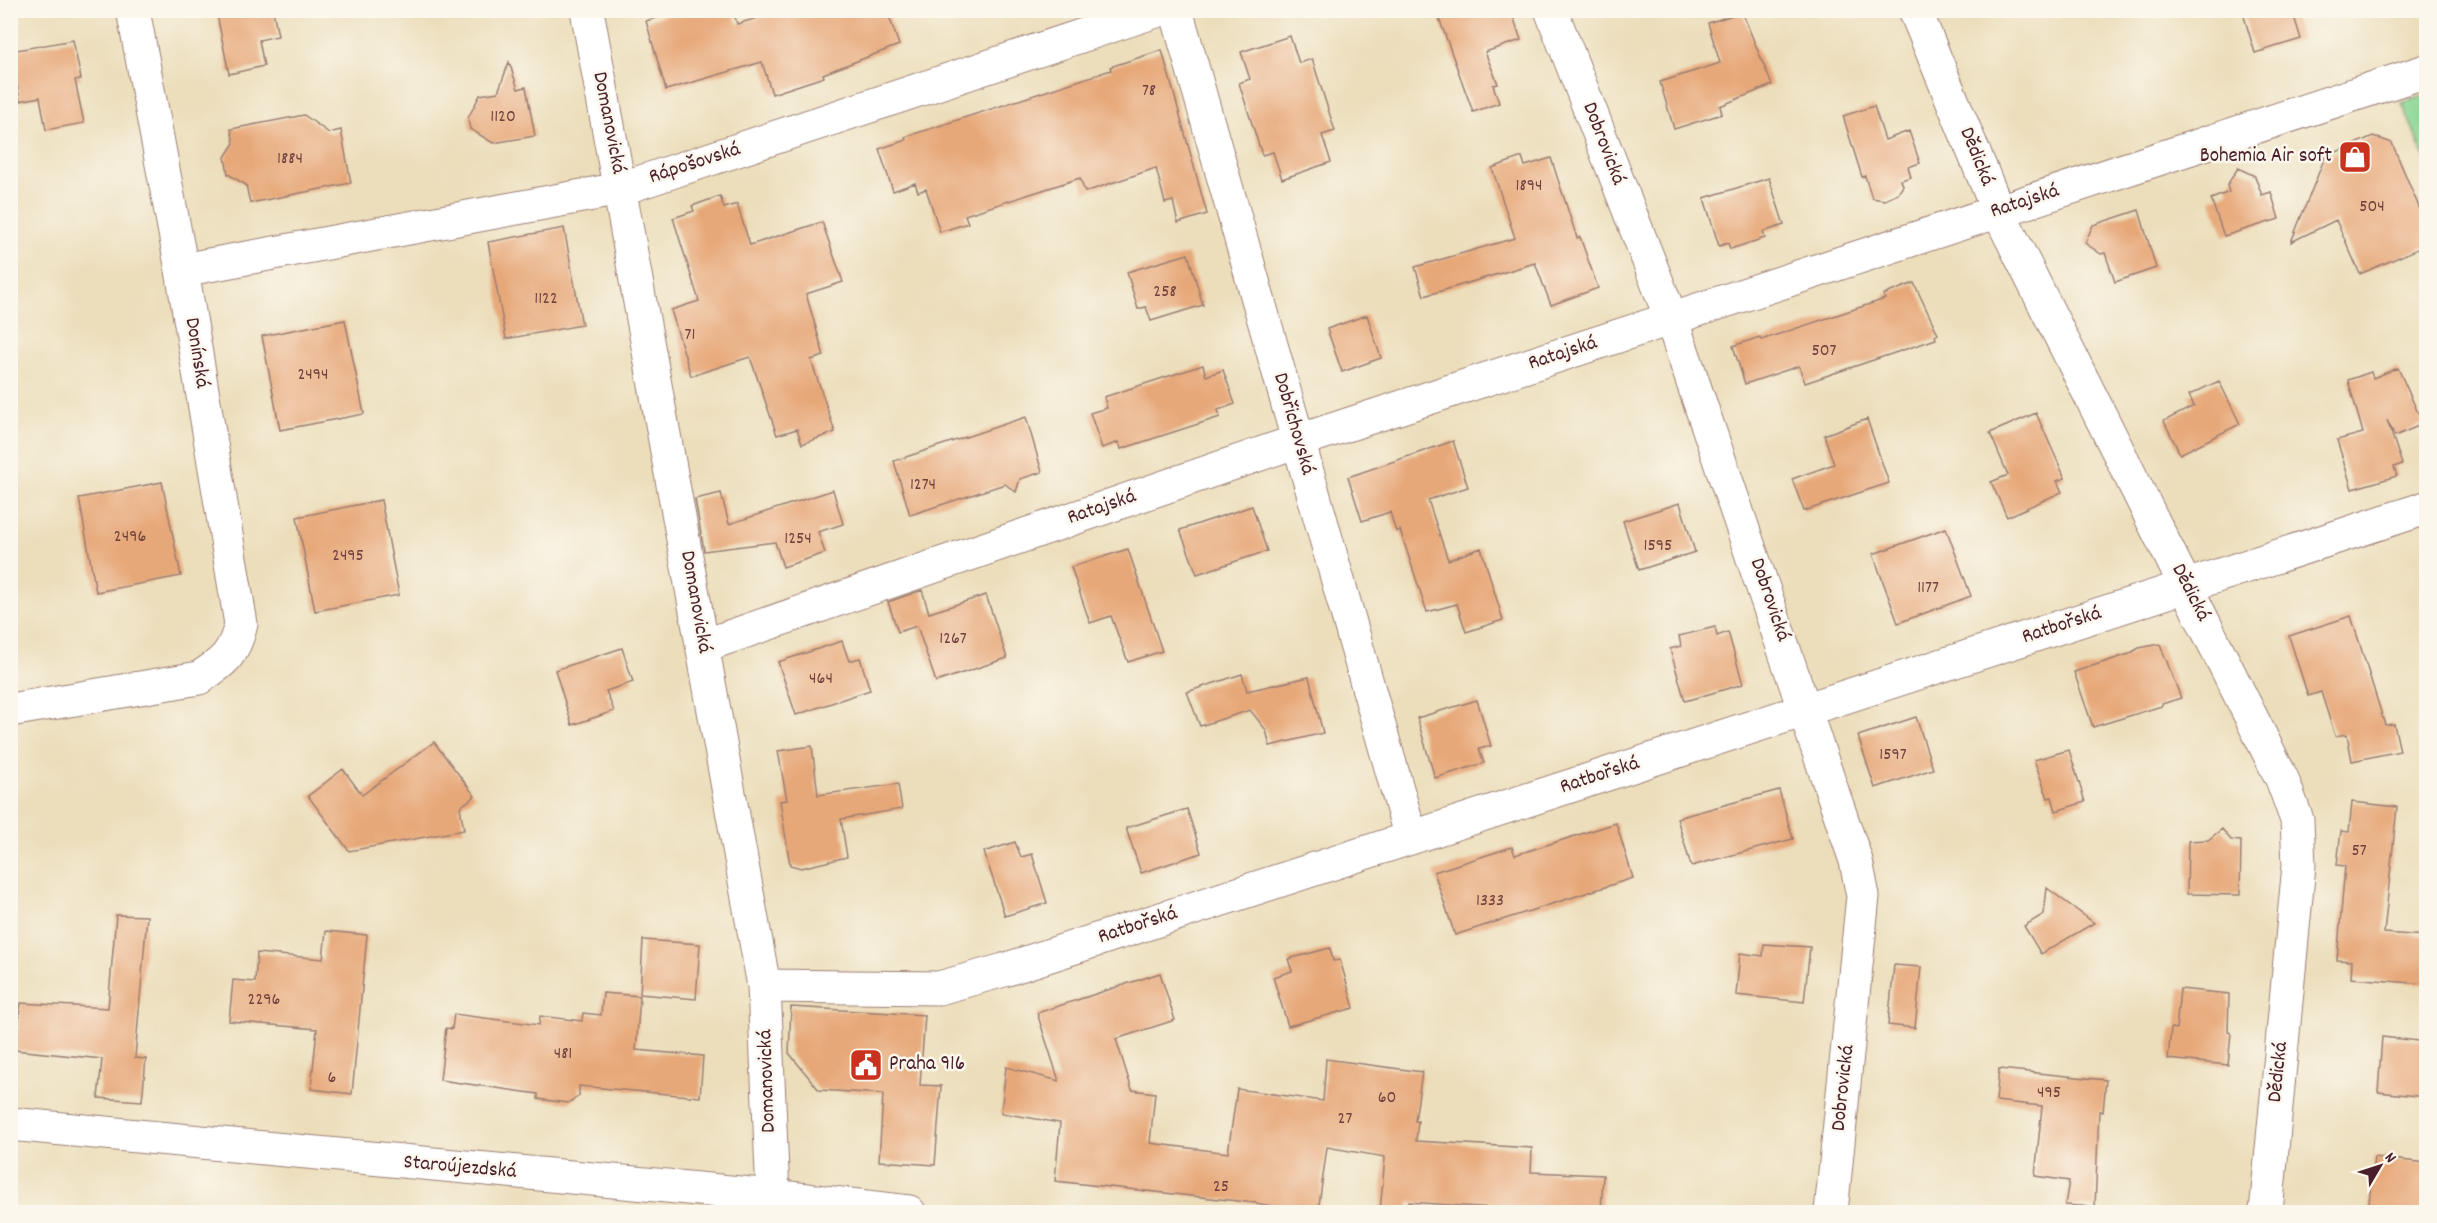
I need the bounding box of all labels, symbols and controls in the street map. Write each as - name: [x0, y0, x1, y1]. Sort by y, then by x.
- street label: Domanovická: [583, 69, 633, 177]
- house number: 78: [1142, 79, 1156, 104]
- street label: Dobrovická: [1573, 98, 1633, 190]
- house number: 1120: [490, 105, 516, 130]
- street label: Dědická: [1951, 123, 2002, 191]
- street label: Rápošovská: [645, 135, 745, 193]
- shop icon: Bohemia Air soft: [2337, 139, 2373, 175]
- place label: Bohemia Air soft: [2200, 142, 2332, 172]
- house number: 1884: [277, 147, 303, 172]
- house number: 1894: [1516, 174, 1542, 199]
- street label: Ratajská: [1987, 177, 2064, 227]
- house number: 504: [2359, 195, 2385, 220]
- house number: 258: [1153, 280, 1177, 305]
- house number: 1122: [534, 287, 558, 312]
- street label: Donínská: [176, 315, 216, 391]
- house number: 71: [685, 323, 695, 348]
- street label: Ratajská: [1525, 329, 1602, 379]
- house number: 507: [1811, 339, 1837, 364]
- house number: 2494: [297, 363, 329, 388]
- street label: Dobřichovská: [1264, 369, 1322, 479]
- house number: 1274: [910, 473, 936, 498]
- street label: Ratajská: [1063, 482, 1141, 534]
- house number: 2496: [114, 525, 146, 550]
- house number: 1254: [784, 527, 812, 552]
- house number: 1595: [1644, 534, 1672, 559]
- house number: 2495: [332, 544, 364, 569]
- street label: Domanovická: [671, 548, 719, 656]
- street label: Dobrovická: [1741, 554, 1797, 646]
- street label: Dědická: [2163, 559, 2217, 627]
- house number: 1177: [1917, 576, 1939, 601]
- street label: Ratbořská: [2018, 599, 2106, 653]
- house number: 1267: [939, 627, 967, 652]
- house number: 464: [809, 667, 833, 692]
- house number: 1597: [1879, 743, 1907, 768]
- street label: Ratbořská: [1556, 749, 1644, 803]
- house number: 57: [2351, 839, 2367, 864]
- house number: 1333: [1476, 889, 1504, 914]
- street label: Ratbořská: [1094, 899, 1182, 953]
- house number: 2296: [248, 988, 280, 1013]
- street label: Domanovická: [751, 1028, 785, 1133]
- street label: Dědická: [2261, 1040, 2297, 1104]
- house number: 481: [554, 1042, 572, 1067]
- street label: Dobrovická: [1825, 1043, 1863, 1133]
- public building icon: Praha 916: [848, 1047, 884, 1083]
- place label: Praha 916: [889, 1050, 965, 1080]
- house number: 6: [328, 1066, 336, 1091]
- house number: 495: [2037, 1081, 2061, 1106]
- house number: 60: [1378, 1086, 1396, 1111]
- house number: 27: [1338, 1107, 1352, 1132]
- north arrow: [2350, 1136, 2410, 1196]
- street label: Staroújezdská: [402, 1148, 518, 1188]
- text: N: [2378, 1148, 2401, 1169]
- house number: 25: [1213, 1175, 1229, 1200]

